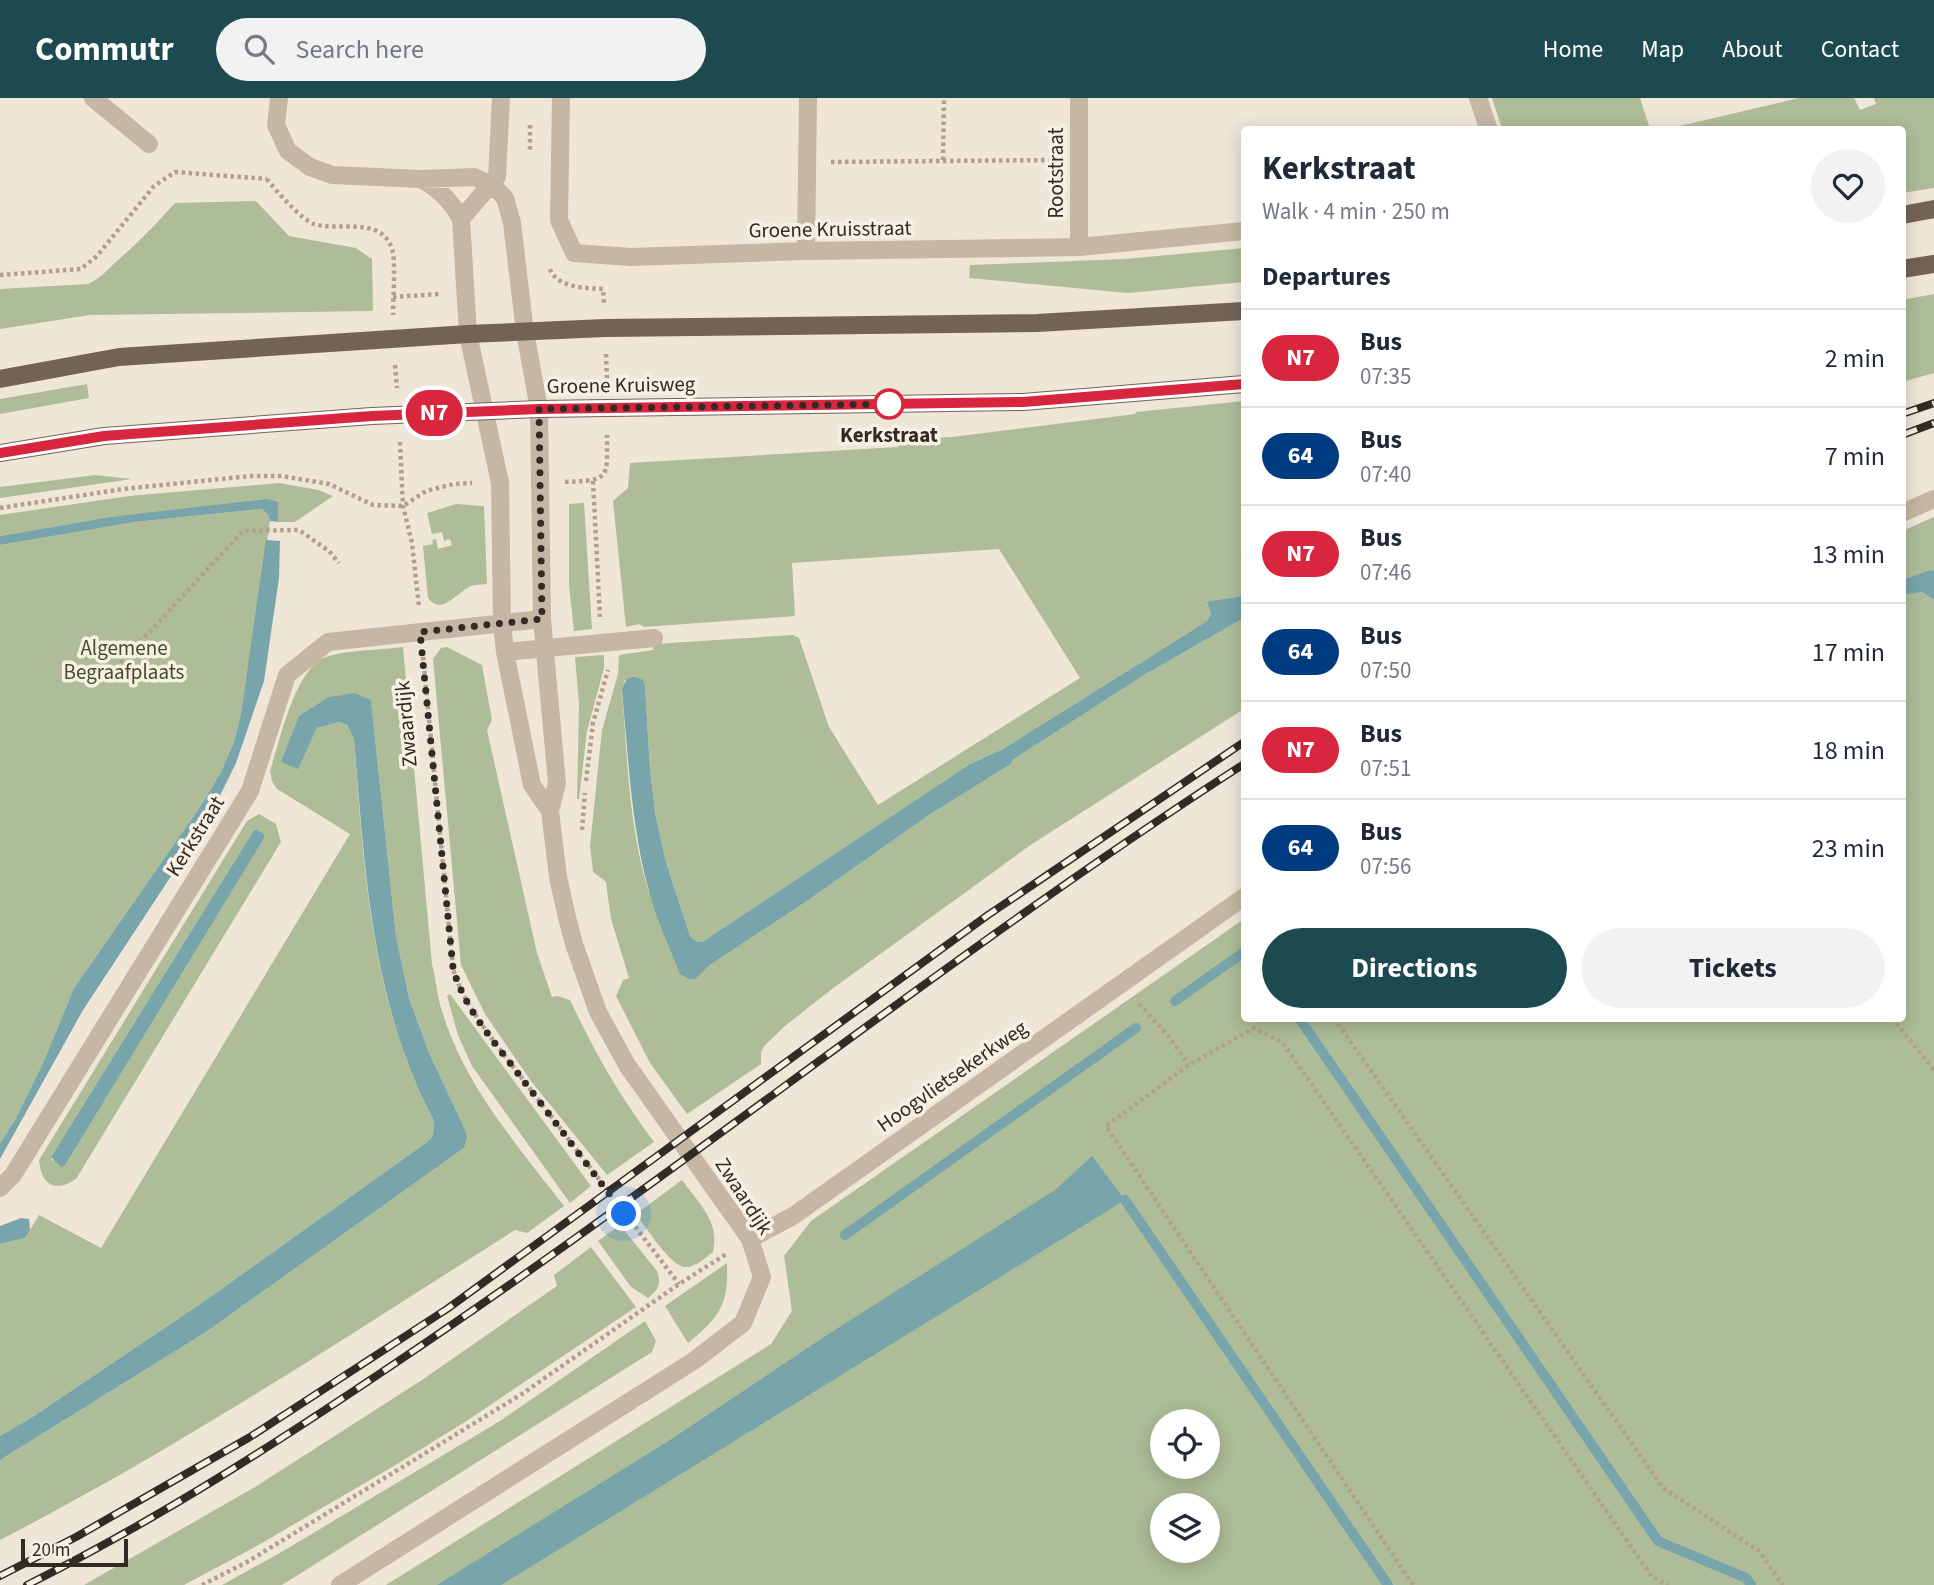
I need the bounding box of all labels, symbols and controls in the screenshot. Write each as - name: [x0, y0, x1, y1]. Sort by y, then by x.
- search box: [216, 18, 706, 81]
- text: Commutr: [35, 26, 174, 73]
- icon: search: [240, 30, 278, 68]
- text: Search here: [296, 31, 424, 68]
- text: Home: [1543, 32, 1603, 67]
- text: Map: [1641, 32, 1684, 67]
- text: About: [1722, 32, 1783, 67]
- text: Contact: [1821, 32, 1899, 67]
- street label: Rootstraat: [1041, 127, 1071, 219]
- text: Kerkstraat: [1262, 145, 1416, 192]
- button: heart: [1811, 149, 1885, 223]
- text: Walk · 4 min · 250 m: [1262, 195, 1450, 228]
- street label: Groene Kruisstraat: [748, 213, 912, 245]
- text: Departures: [1262, 258, 1390, 295]
- text: Bus: [1360, 323, 1402, 360]
- text: N7: [1286, 340, 1315, 375]
- text: 2 min: [1825, 340, 1885, 377]
- text: 07:35: [1360, 360, 1411, 393]
- street label: Groene Kruisweg: [546, 369, 696, 401]
- marker: Kerkstraat: [874, 389, 904, 419]
- line badge: N7: [402, 390, 466, 436]
- text: N7: [420, 395, 448, 430]
- place label: Kerkstraat: [840, 420, 938, 450]
- text: Bus: [1360, 421, 1402, 458]
- text: 64: [1288, 438, 1313, 473]
- text: 7 min: [1825, 438, 1885, 475]
- text: 07:40: [1360, 458, 1411, 491]
- text: Bus: [1360, 519, 1402, 556]
- text: N7: [1286, 536, 1315, 571]
- text: 13 min: [1812, 536, 1885, 573]
- text: 07:46: [1360, 556, 1411, 589]
- text: Bus: [1360, 617, 1402, 654]
- park label: Algemene Begraafplaats: [64, 633, 185, 687]
- text: 64: [1288, 634, 1313, 669]
- text: 17 min: [1812, 634, 1885, 671]
- text: 07:50: [1360, 654, 1411, 687]
- street label: Zwaardijk: [387, 679, 425, 768]
- text: Bus: [1360, 715, 1402, 752]
- text: N7: [1286, 732, 1315, 767]
- text: 18 min: [1812, 732, 1885, 769]
- text: 07:51: [1360, 752, 1411, 785]
- street label: Kerkstraat: [158, 790, 232, 882]
- text: Bus: [1360, 813, 1402, 850]
- text: 64: [1288, 830, 1313, 865]
- text: 23 min: [1812, 830, 1885, 867]
- text: 07:56: [1360, 850, 1411, 883]
- button: Directions: [1262, 928, 1567, 1008]
- button: Tickets: [1581, 928, 1885, 1008]
- street label: Hoogvlietsekerkweg: [871, 1013, 1034, 1139]
- street label: Zwaardijk: [708, 1152, 780, 1241]
- your location: [606, 1196, 641, 1231]
- map controls: [1150, 1409, 1220, 1563]
- button: locate: [1150, 1409, 1220, 1479]
- button: layers: [1150, 1493, 1220, 1563]
- scale bar: [21, 1536, 128, 1568]
- text: 20 m: [32, 1537, 70, 1564]

